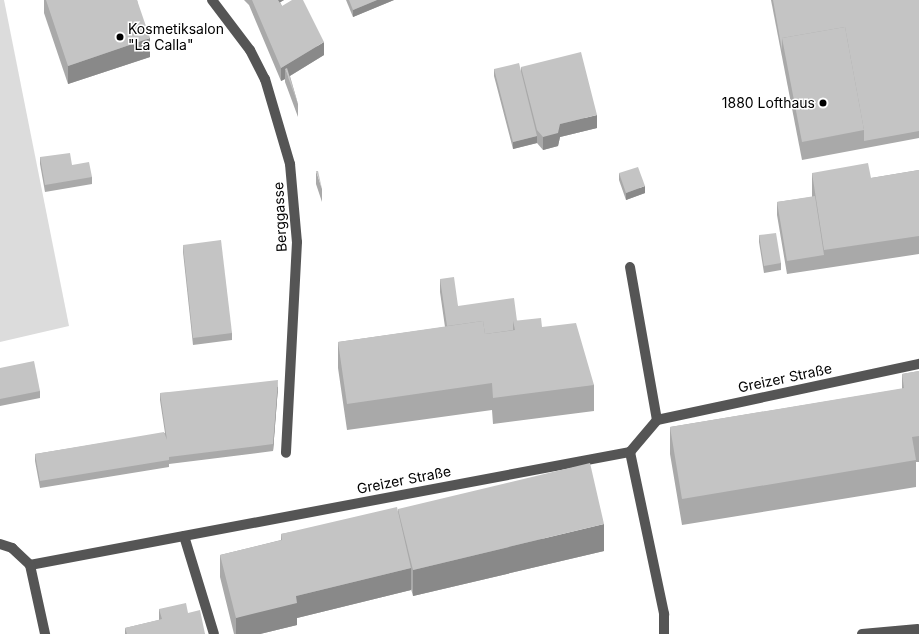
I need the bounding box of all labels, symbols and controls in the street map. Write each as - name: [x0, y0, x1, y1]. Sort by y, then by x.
- place label: Kosmetiksalon "La Calla": [128, 21, 224, 54]
- marker: Kosmetiksalon "La Calla": [115, 32, 125, 42]
- place label: 1880 Lofthaus: [722, 95, 815, 111]
- marker: 1880 Lofthaus: [818, 98, 828, 108]
- street label: Berggasse: [270, 181, 290, 253]
- street label: Greizer Straße: [737, 360, 833, 396]
- street label: Greizer Straße: [356, 463, 452, 497]

